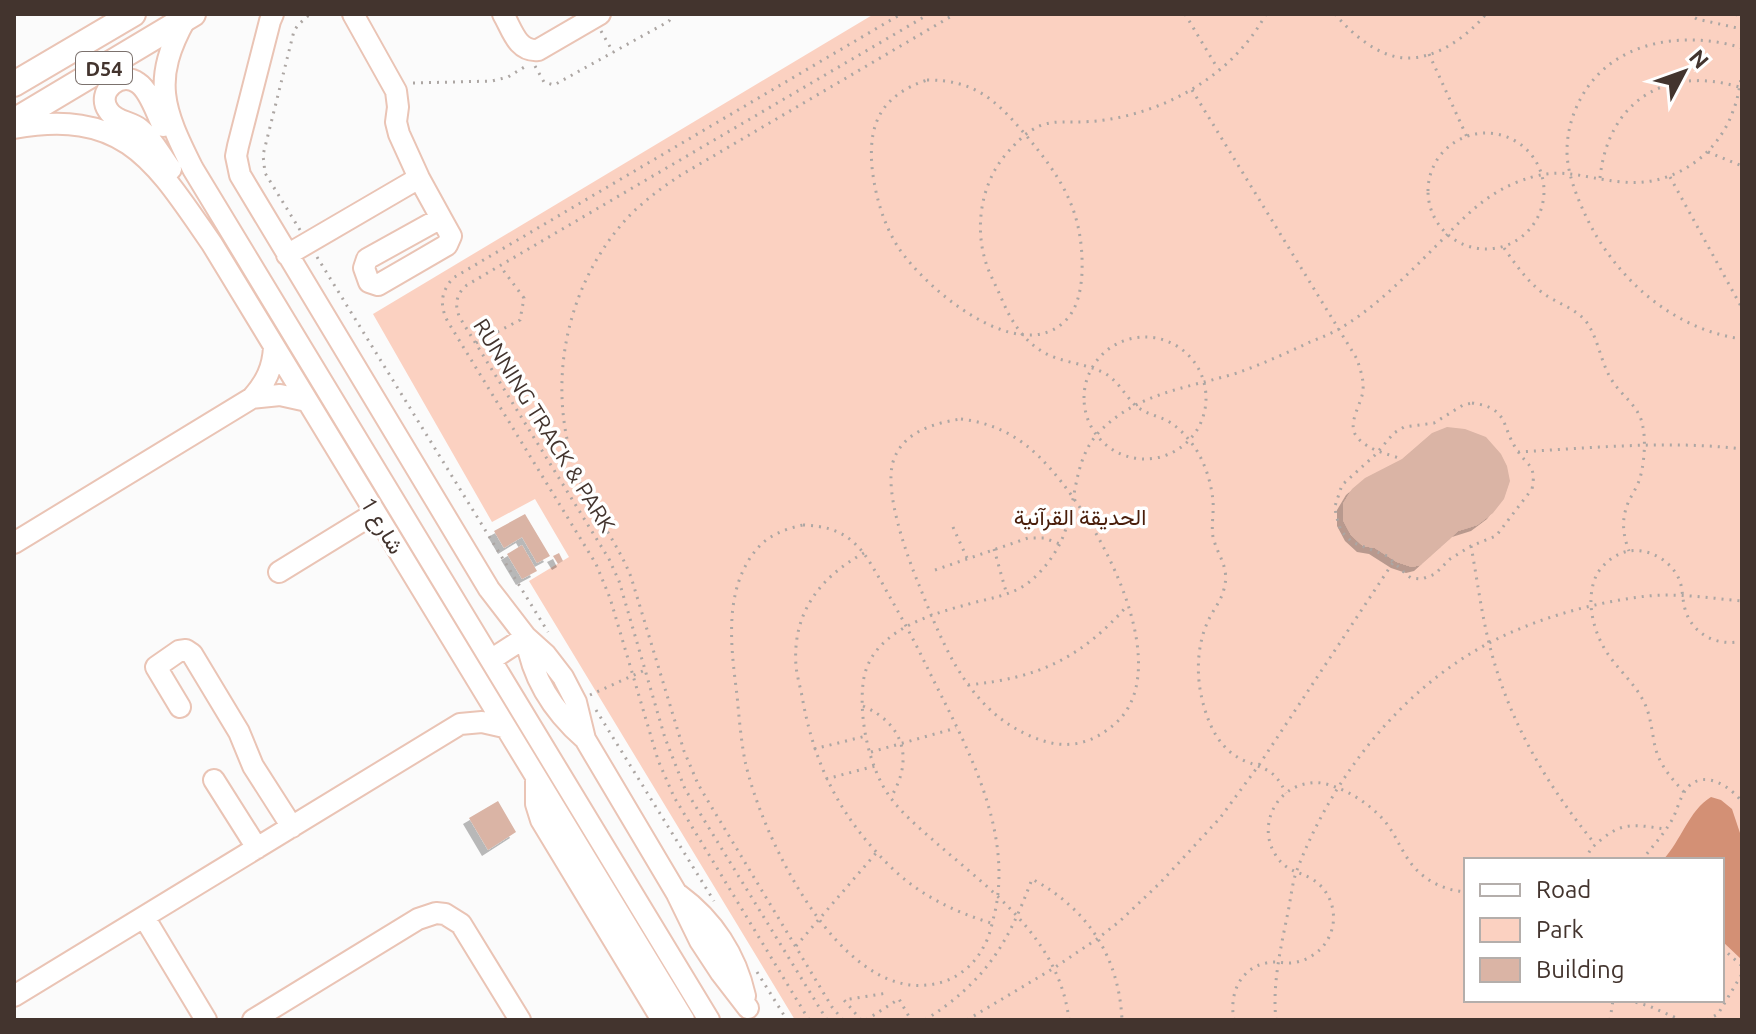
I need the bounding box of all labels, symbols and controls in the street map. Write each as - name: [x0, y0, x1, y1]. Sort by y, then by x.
- north arrow: [1644, 32, 1724, 112]
- text: N: [1685, 44, 1714, 73]
- road number: D54: [76, 52, 132, 84]
- street label: RUNNING TRACK & PARK: [469, 314, 621, 537]
- street label: شارع 1: [354, 492, 410, 559]
- park label: الحديقة القرآنية: [1014, 504, 1146, 531]
- legend: [1464, 858, 1724, 1002]
- text: Road: [1536, 876, 1591, 903]
- text: Park: [1536, 916, 1584, 943]
- text: Building: [1536, 956, 1624, 983]

